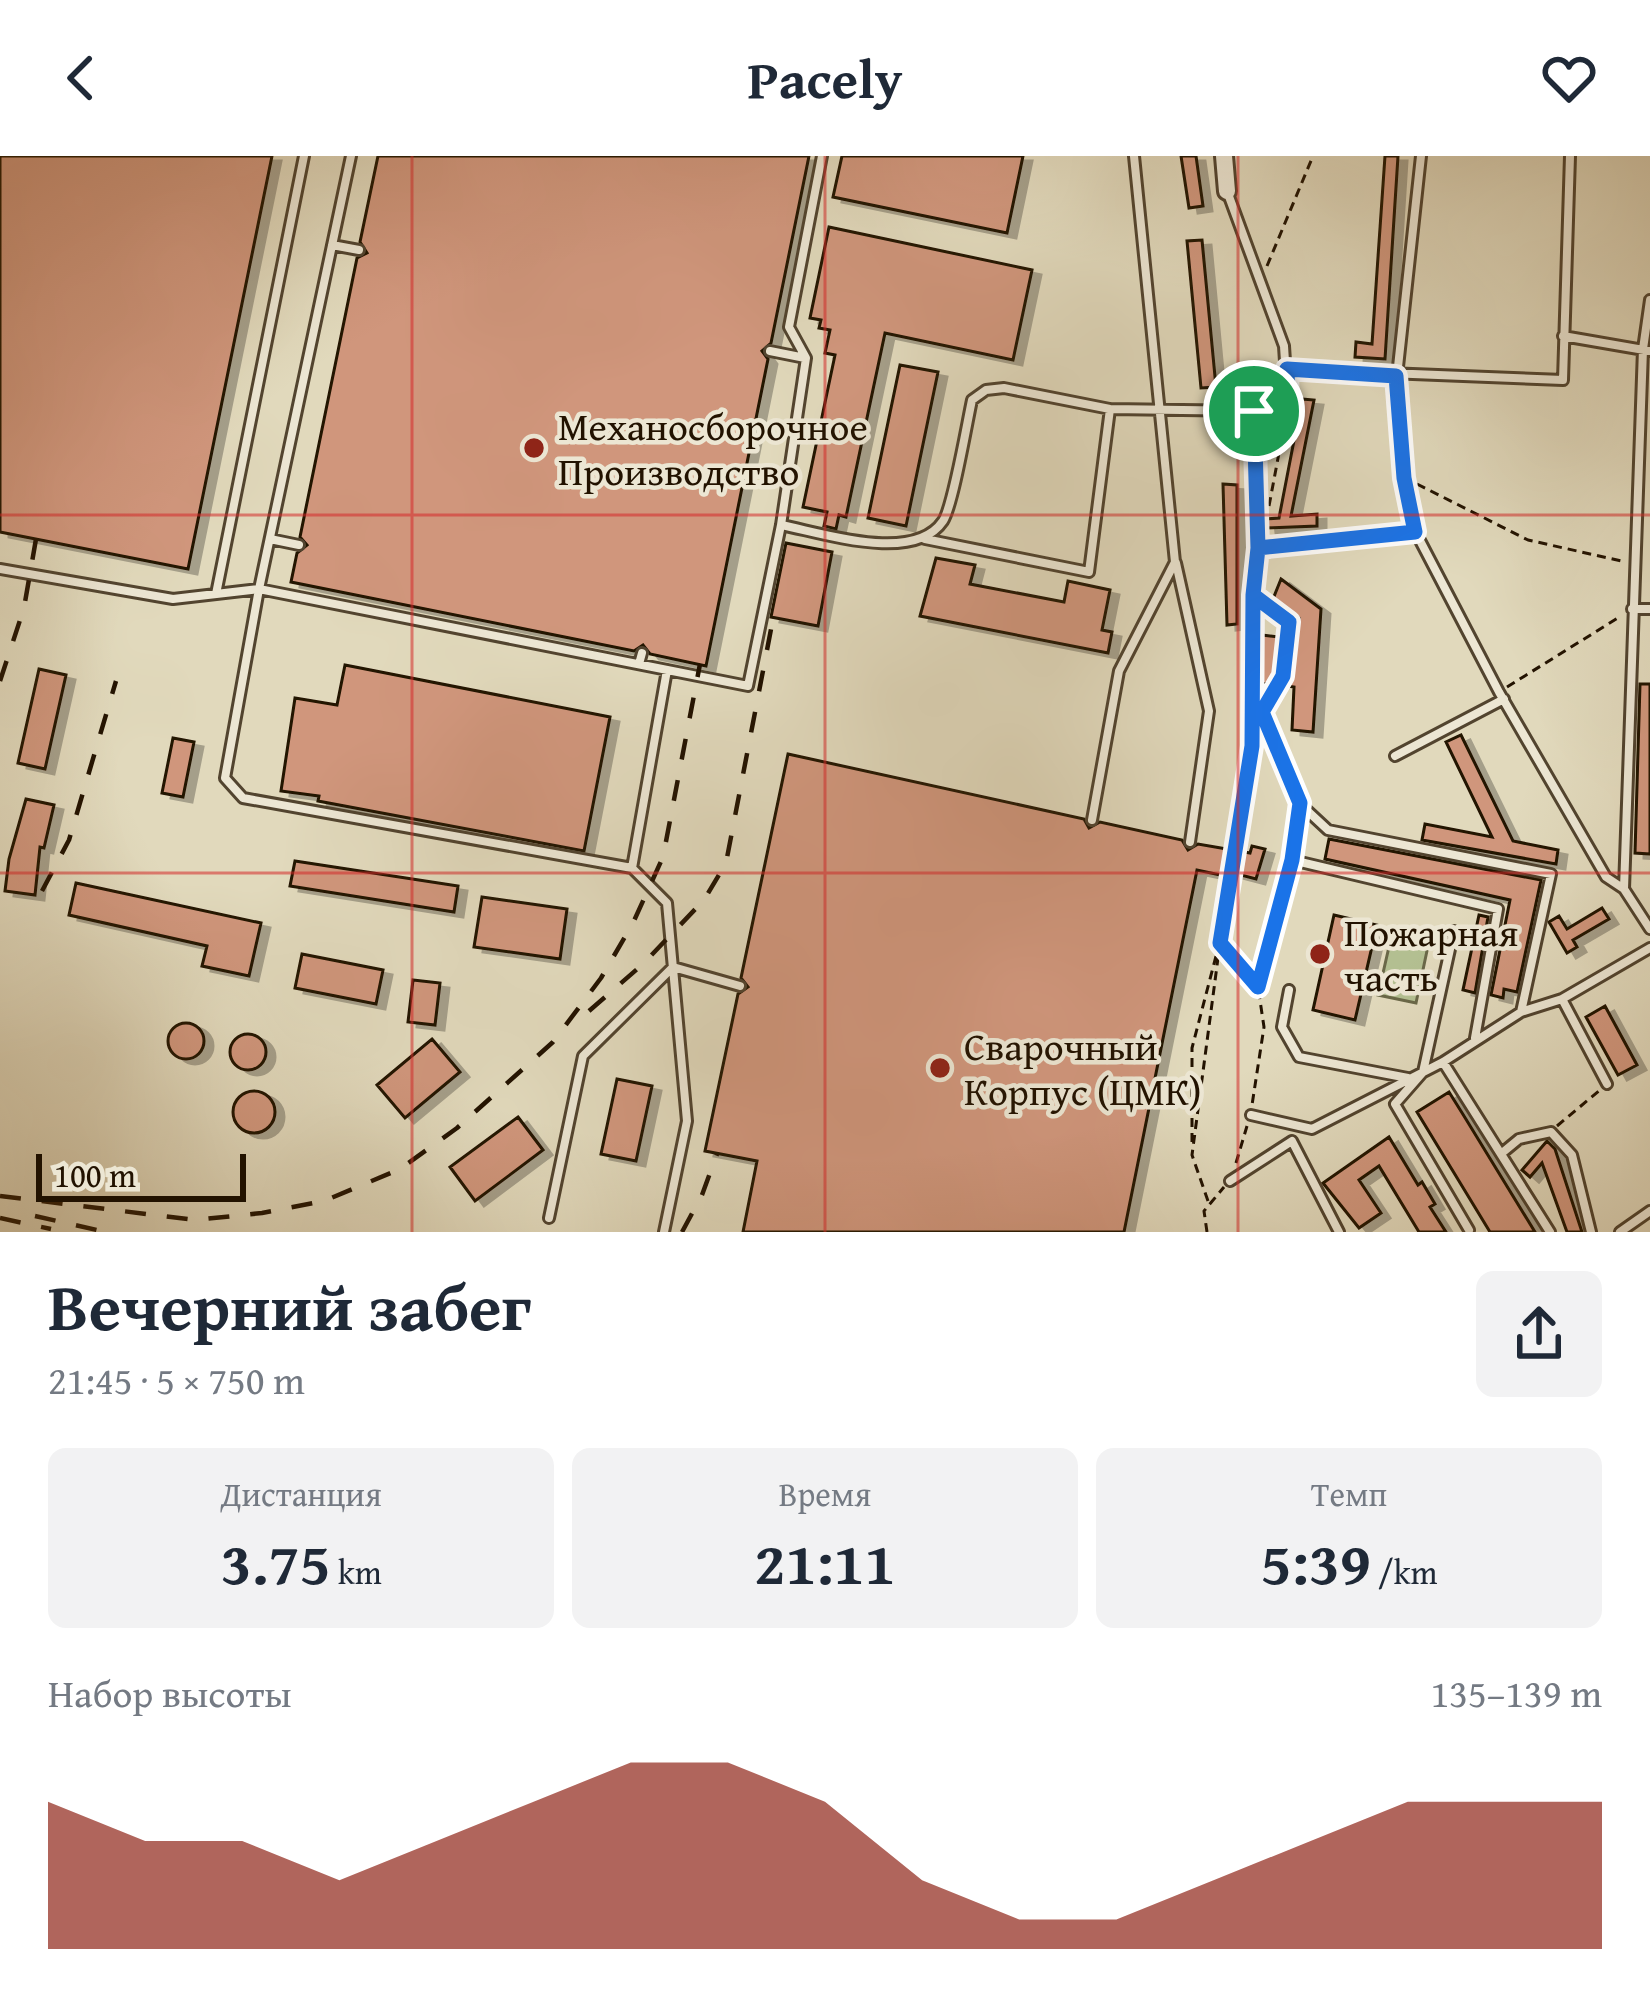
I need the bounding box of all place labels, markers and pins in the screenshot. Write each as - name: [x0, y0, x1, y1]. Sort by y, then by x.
- pin: [1203, 360, 1305, 462]
- place label: Механосборочное Производство: [558, 397, 868, 499]
- marker: Механосборочное Производство: [521, 435, 547, 461]
- place label: Пожарная часть: [1344, 903, 1518, 1005]
- marker: Пожарная часть: [1307, 941, 1333, 967]
- place label: Сварочный Корпус (ЦМК): [964, 1017, 1201, 1119]
- marker: Сварочный Корпус (ЦМК): [927, 1055, 953, 1081]

